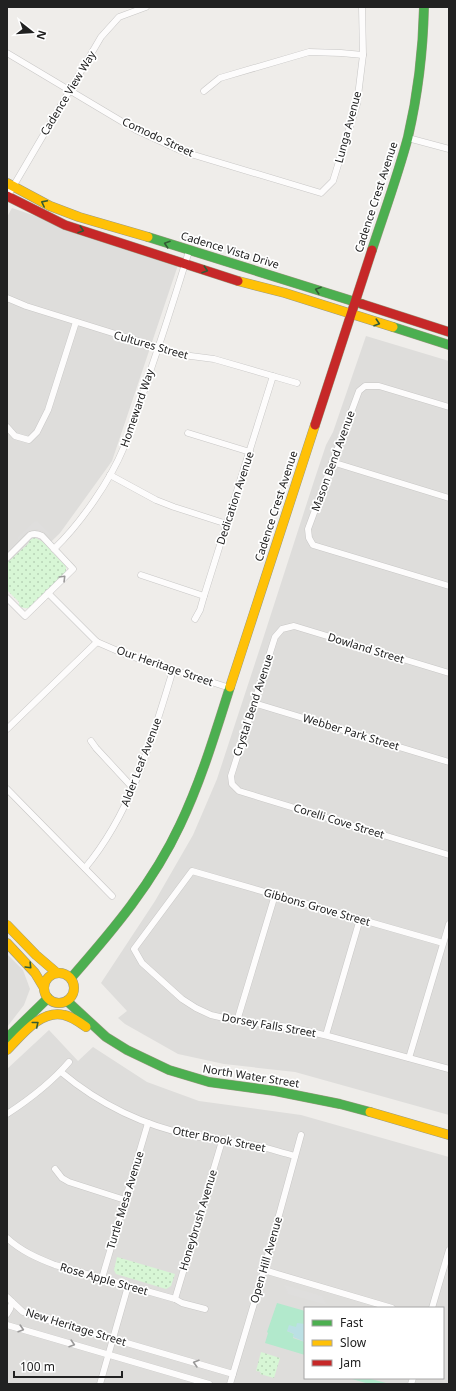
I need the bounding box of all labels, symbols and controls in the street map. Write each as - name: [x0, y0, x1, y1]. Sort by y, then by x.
- north arrow: [12, 12, 52, 52]
- text: N: [34, 29, 51, 42]
- street label: Cadence View Way: [36, 47, 99, 138]
- street label: Lunga Avenue: [331, 89, 364, 164]
- street label: Comodo Street: [120, 113, 197, 160]
- street label: Cadence Crest Avenue: [351, 140, 400, 254]
- one-way arrow: [41, 200, 48, 207]
- one-way arrow: [77, 225, 84, 234]
- street label: Cadence Vista Drive: [179, 227, 281, 272]
- one-way arrow: [164, 240, 171, 248]
- one-way arrow: [201, 265, 208, 274]
- one-way arrow: [315, 286, 322, 295]
- one-way arrow: [373, 318, 380, 326]
- street label: Cultures Street: [112, 327, 190, 362]
- street label: Homeward Way: [116, 366, 157, 449]
- street label: Mason Bend Avenue: [307, 408, 358, 513]
- street label: Dedication Avenue: [212, 449, 257, 546]
- street label: Cadence Crest Avenue: [251, 449, 300, 563]
- one-way arrow: [58, 575, 66, 583]
- street label: Dowland Street: [326, 629, 406, 666]
- street label: Our Heritage Street: [115, 642, 215, 689]
- street label: Crystal Bend Avenue: [229, 652, 276, 758]
- street label: Webber Park Street: [301, 710, 401, 753]
- street label: Alder Leaf Avenue: [117, 715, 164, 808]
- street label: Corelli Cove Street: [292, 800, 386, 841]
- street label: Gibbons Grove Street: [262, 884, 372, 929]
- one-way arrow: [24, 961, 32, 969]
- street label: Dorsey Falls Street: [221, 1009, 317, 1040]
- one-way arrow: [31, 1021, 38, 1028]
- street label: North Water Street: [202, 1060, 301, 1091]
- street label: Otter Brook Street: [171, 1122, 267, 1155]
- street label: Turtle Mesa Avenue: [102, 1149, 147, 1251]
- street label: Honeybrush Avenue: [175, 1168, 220, 1272]
- street label: Open Hill Avenue: [246, 1215, 285, 1305]
- street label: Rose Apple Street: [58, 1259, 150, 1298]
- street label: New Heritage Street: [24, 1304, 128, 1349]
- legend: [304, 1307, 444, 1379]
- text: Fast: [340, 1314, 364, 1331]
- one-way arrow: [17, 1324, 24, 1333]
- text: Slow: [340, 1334, 367, 1351]
- one-way arrow: [68, 1339, 75, 1348]
- scale bar: [14, 1353, 122, 1379]
- text: Jam: [339, 1354, 361, 1371]
- text: 100 m: [20, 1358, 55, 1375]
- one-way arrow: [193, 1359, 200, 1368]

